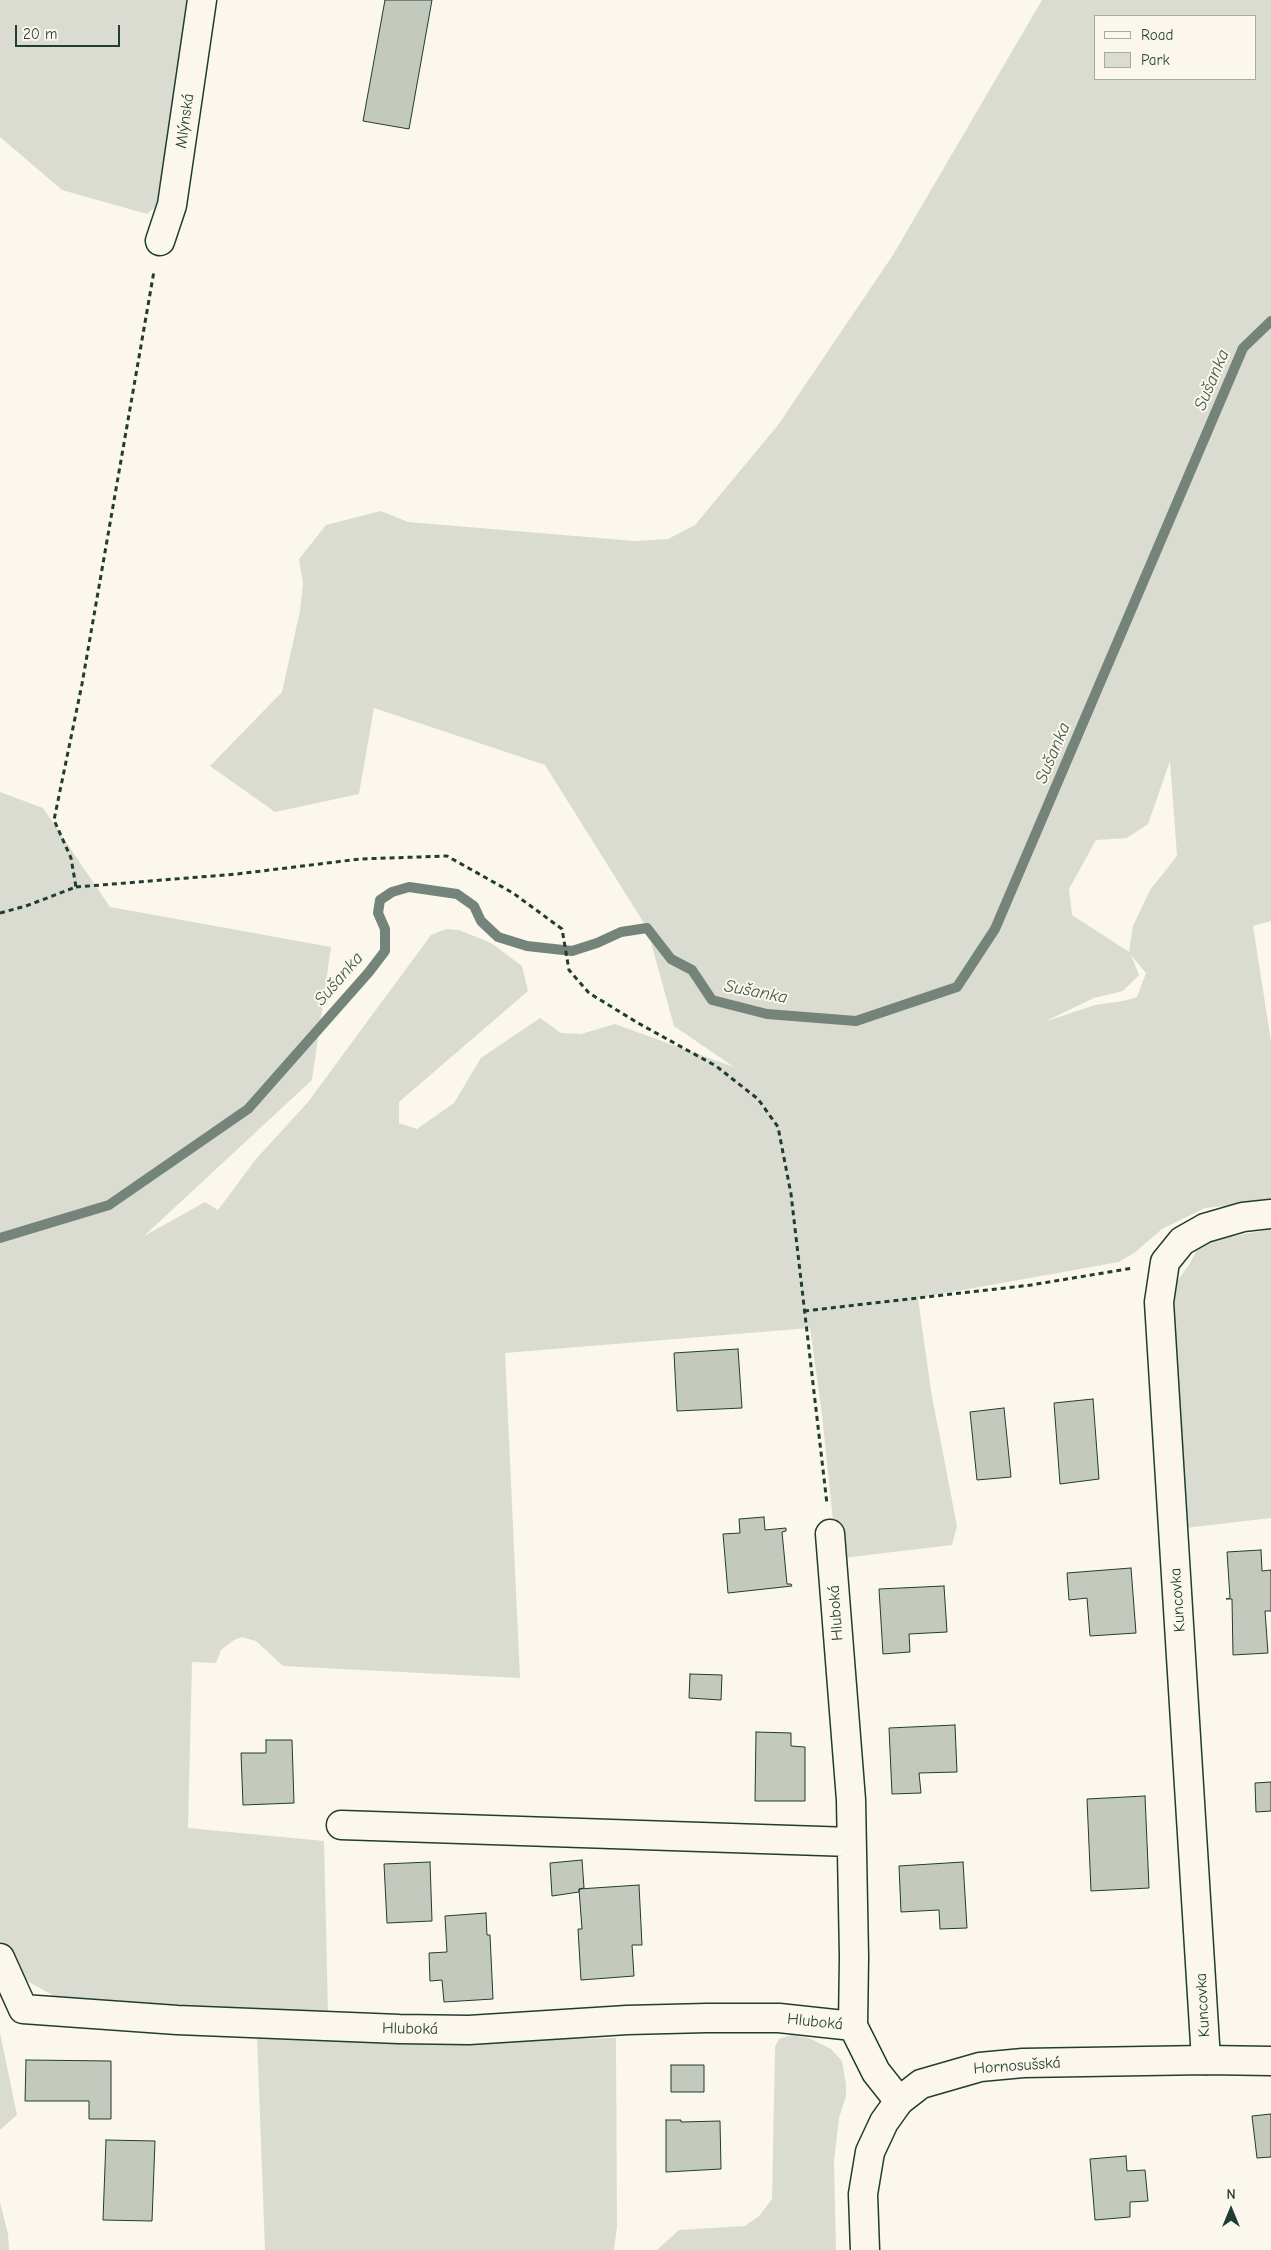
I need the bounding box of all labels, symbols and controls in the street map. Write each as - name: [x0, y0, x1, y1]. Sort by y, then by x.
- scale bar: [18, 15, 122, 47]
- legend: [1094, 15, 1256, 80]
- text: 20 m: [23, 25, 57, 43]
- text: Road: [1141, 26, 1173, 44]
- text: Park: [1141, 51, 1170, 69]
- street label: Mlýnská: [172, 92, 198, 150]
- water label: Sušanka: [1190, 346, 1234, 414]
- water label: Sušanka: [1031, 719, 1075, 787]
- water label: Sušanka: [310, 948, 368, 1010]
- water label: Sušanka: [723, 975, 789, 1009]
- street label: Kuncovka: [1166, 1567, 1190, 1633]
- street label: Hluboká: [824, 1584, 848, 1642]
- street label: Kuncovka: [1192, 1972, 1214, 2038]
- street label: Hluboká: [786, 2010, 844, 2034]
- street label: Hluboká: [382, 2019, 438, 2039]
- street label: Hornosušská: [973, 2053, 1061, 2079]
- north arrow: [1206, 2185, 1256, 2235]
- text: N: [1226, 2186, 1236, 2203]

